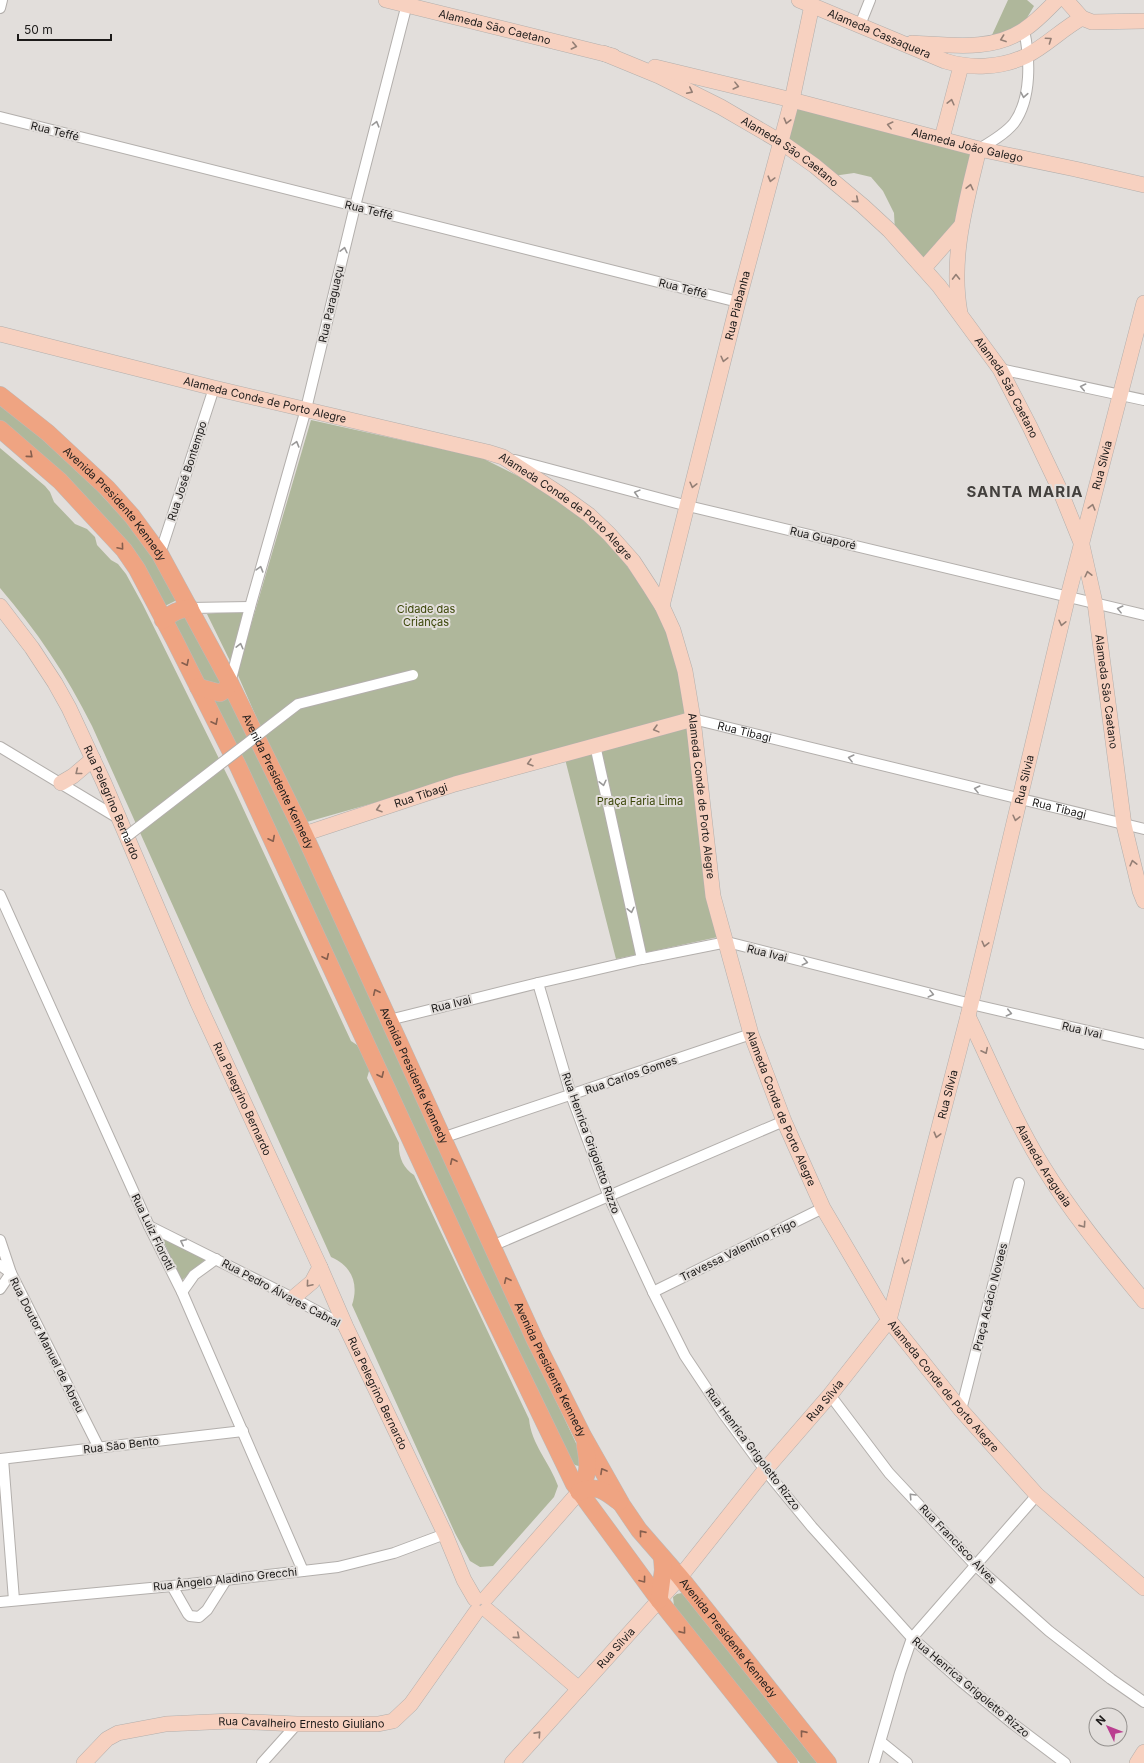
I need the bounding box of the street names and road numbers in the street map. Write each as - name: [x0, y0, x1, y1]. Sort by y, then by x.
- street label: Alameda São Caetano: [437, 6, 553, 48]
- street label: Alameda Cassaquera: [826, 6, 933, 61]
- street label: Alameda São Caetano: [739, 113, 842, 190]
- street label: Rua Teffé: [29, 118, 81, 144]
- street label: Alameda João Galego: [910, 125, 1025, 165]
- street label: Rua Teffé: [343, 197, 395, 223]
- street label: Rua Paraguaçu: [315, 264, 347, 344]
- street label: Rua Piabanha: [722, 269, 753, 341]
- street label: Rua Teffé: [657, 275, 709, 301]
- street label: Alameda São Caetano: [972, 334, 1041, 441]
- street label: Alameda Conde de Porto Alegre: [182, 374, 348, 426]
- street label: Rua José Bontempo: [164, 419, 210, 523]
- street label: Rua Sílvia: [1089, 439, 1115, 491]
- street label: Avenida Presidente Kennedy: [60, 444, 169, 563]
- street label: Alameda Conde de Porto Alegre: [496, 449, 636, 563]
- street label: Rua Guaporé: [789, 524, 857, 552]
- street label: Alameda São Caetano: [1092, 634, 1121, 750]
- street label: Avenida Presidente Kennedy: [239, 712, 317, 851]
- street label: Alameda Conde de Porto Alegre: [685, 712, 718, 880]
- street label: Rua Tibagi: [716, 718, 773, 745]
- street label: Rua Pelegrino Bernardo: [80, 743, 143, 862]
- street label: Rua Sílvia: [1012, 754, 1037, 806]
- street label: Rua Tibagi: [392, 780, 449, 811]
- street label: Rua Tibagi: [1031, 795, 1088, 822]
- street label: Rua Ivai: [745, 941, 789, 965]
- street label: Rua Ivai: [429, 992, 473, 1016]
- street label: Avenida Presidente Kennedy: [377, 1005, 452, 1146]
- street label: Rua Ivai: [1061, 1019, 1103, 1041]
- street label: Alameda Conde de Porto Alegre: [743, 1028, 819, 1188]
- street label: Rua Pelegrino Bernardo: [210, 1040, 275, 1158]
- street label: Rua Carlos Gomes: [583, 1053, 679, 1097]
- street label: Rua Sílvia: [934, 1068, 961, 1121]
- street label: Rua Henrica Grigoletto Rizzo: [559, 1071, 623, 1216]
- street label: Alameda Araguaia: [1013, 1122, 1075, 1210]
- street label: Rua Luiz Fiorotti: [128, 1191, 178, 1273]
- street label: Travessa Valentino Frigo: [678, 1216, 799, 1284]
- street label: Praça Acácio Novaes: [970, 1241, 1010, 1353]
- street label: Rua Pedro Álvares Cabral: [219, 1256, 343, 1330]
- street label: Rua Doutor Manuel de Abreu: [7, 1275, 87, 1415]
- street label: Avenida Presidente Kennedy: [512, 1300, 589, 1439]
- street label: Alameda Conde de Porto Alegre: [885, 1317, 1002, 1455]
- street label: Rua Pelegrino Bernardo: [345, 1335, 411, 1452]
- street label: Rua Sílvia: [803, 1377, 846, 1424]
- street label: Rua Henrica Grigoletto Rizzo: [703, 1385, 804, 1513]
- street label: Rua São Bento: [82, 1433, 160, 1457]
- street label: Rua Francisco Alves: [916, 1501, 1000, 1587]
- street label: Rua Ângelo Aladino Grecchi: [152, 1564, 298, 1594]
- street label: Avenida Presidente Kennedy: [677, 1575, 780, 1701]
- street label: Rua Sílvia: [594, 1625, 638, 1671]
- street label: Rua Henrica Grigoletto Rizzo: [909, 1634, 1033, 1741]
- street label: Rua Cavalheiro Ernesto Giuliano: [218, 1714, 386, 1731]

